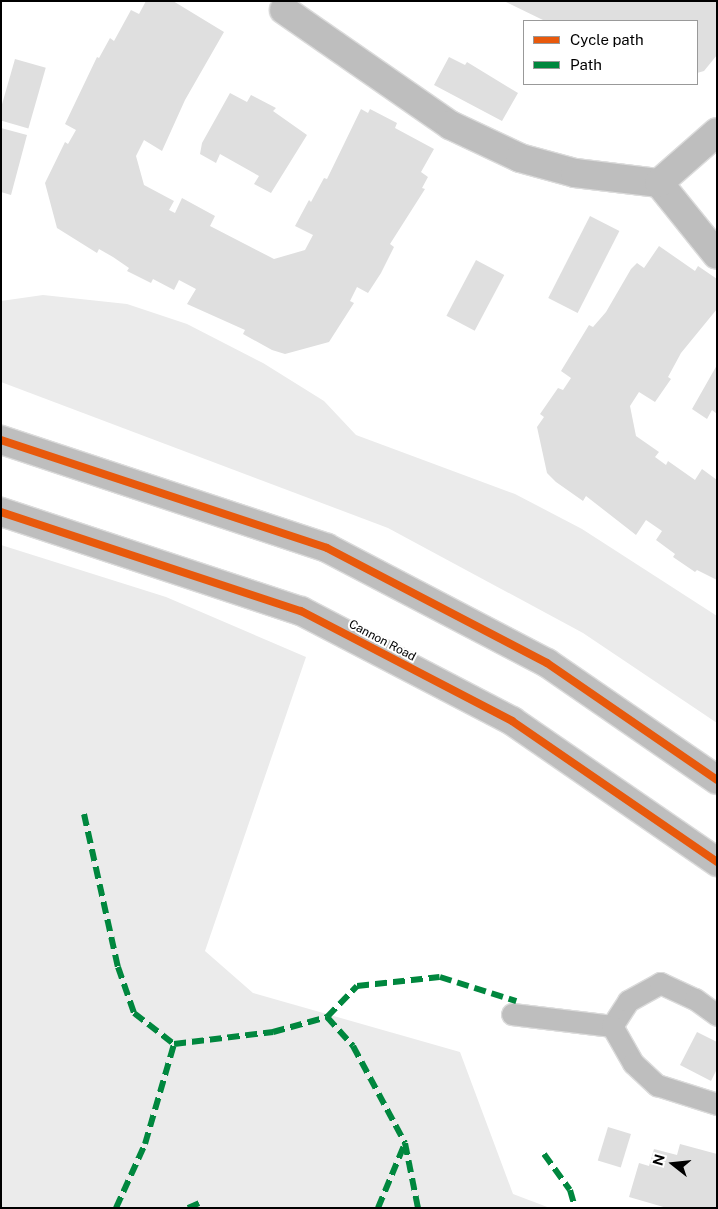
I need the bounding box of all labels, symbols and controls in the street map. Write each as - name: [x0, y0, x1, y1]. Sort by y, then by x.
- legend: [523, 20, 698, 85]
- text: Cycle path: [570, 31, 644, 48]
- text: Path: [570, 56, 602, 73]
- street label: Cannon Road: [346, 617, 418, 665]
- north arrow: [648, 1139, 698, 1189]
- text: N: [649, 1152, 668, 1167]

